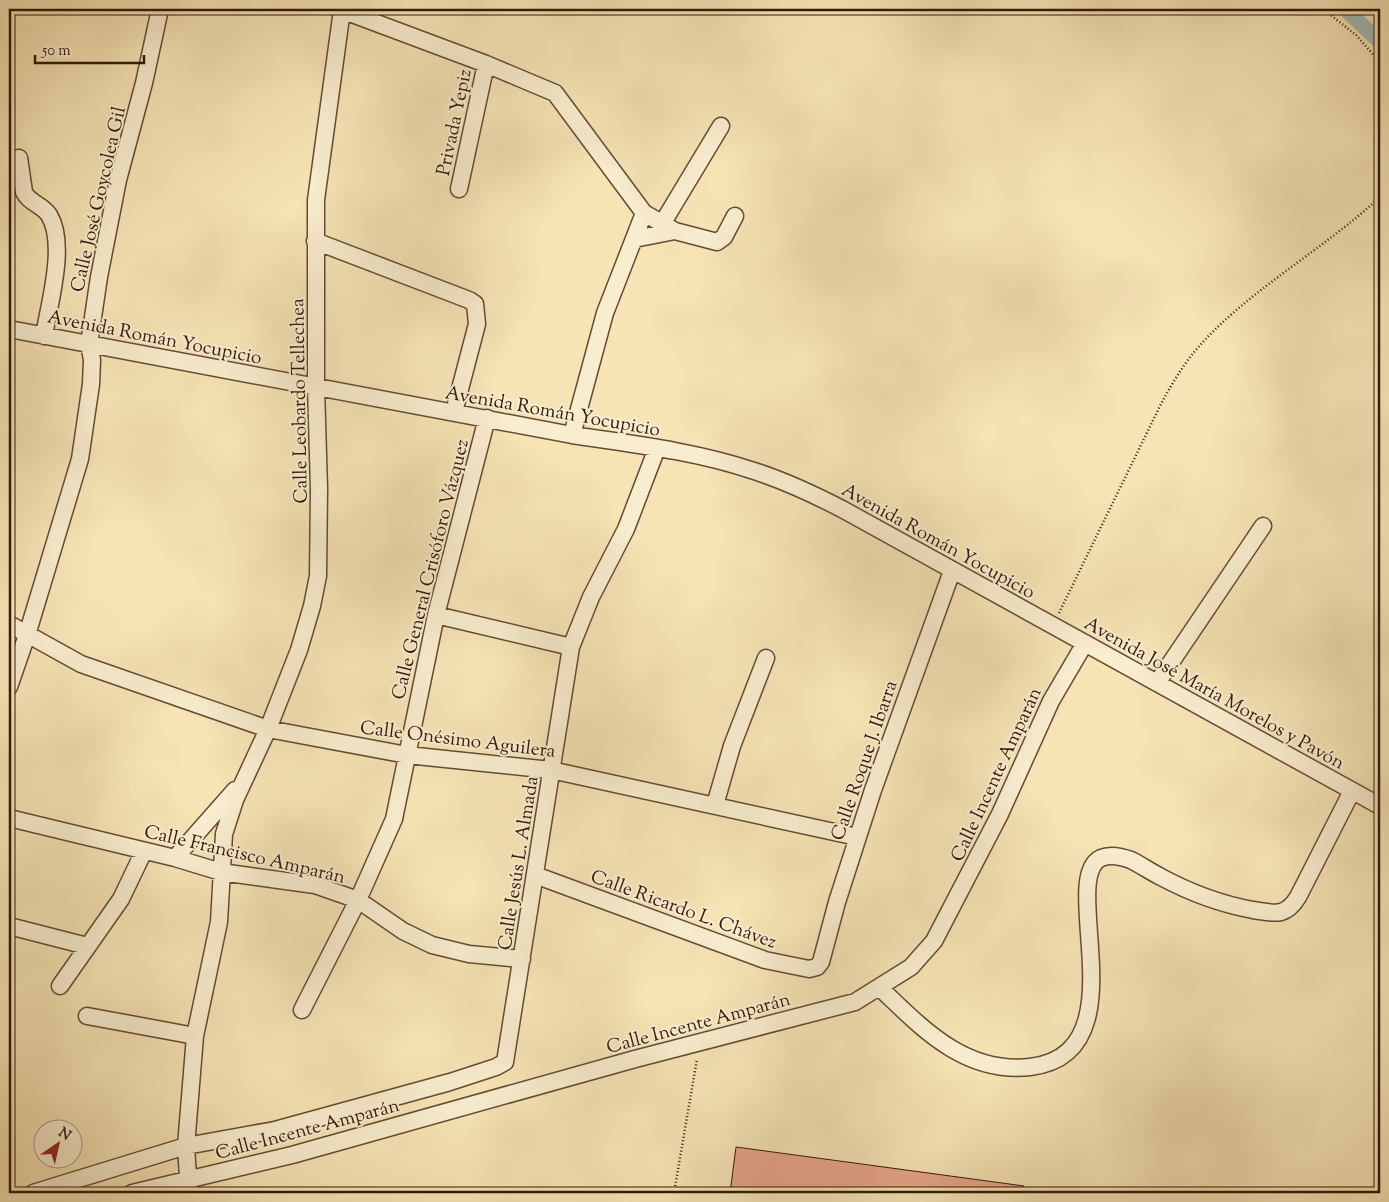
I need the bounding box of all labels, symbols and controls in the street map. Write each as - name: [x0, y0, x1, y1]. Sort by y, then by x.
- scale bar: [35, 32, 144, 64]
- text: 50 m: [41, 41, 71, 62]
- street label: Privada Yepiz: [431, 67, 480, 178]
- street label: Calle José Goycolea Gil: [65, 104, 134, 295]
- street label: Calle Leobardo Tellechea: [285, 298, 316, 504]
- street label: Avenida Román Yocupicio: [45, 304, 264, 372]
- street label: Avenida Román Yocupicio: [443, 380, 662, 445]
- street label: Calle General Crisóforo Vázquez: [386, 436, 477, 703]
- street label: Avenida Román Yocupicio: [836, 478, 1040, 607]
- street label: Avenida José María Morelos y Pavón: [1079, 611, 1349, 777]
- street label: Calle Roque J. Ibarra: [825, 677, 905, 844]
- street label: Calle Incente Amparán: [945, 684, 1050, 867]
- street label: Calle Onésimo Aguilera: [359, 715, 557, 766]
- street label: Calle Jesús L. Almada: [492, 774, 547, 952]
- street label: Calle Francisco Amparán: [141, 819, 348, 892]
- street label: Calle Ricardo L. Chávez: [586, 864, 780, 957]
- street label: Calle Incente Amparán: [604, 987, 794, 1062]
- street label: Calle Incente Amparán: [213, 1093, 403, 1168]
- north arrow: [32, 1120, 82, 1170]
- text: N: [54, 1123, 74, 1146]

